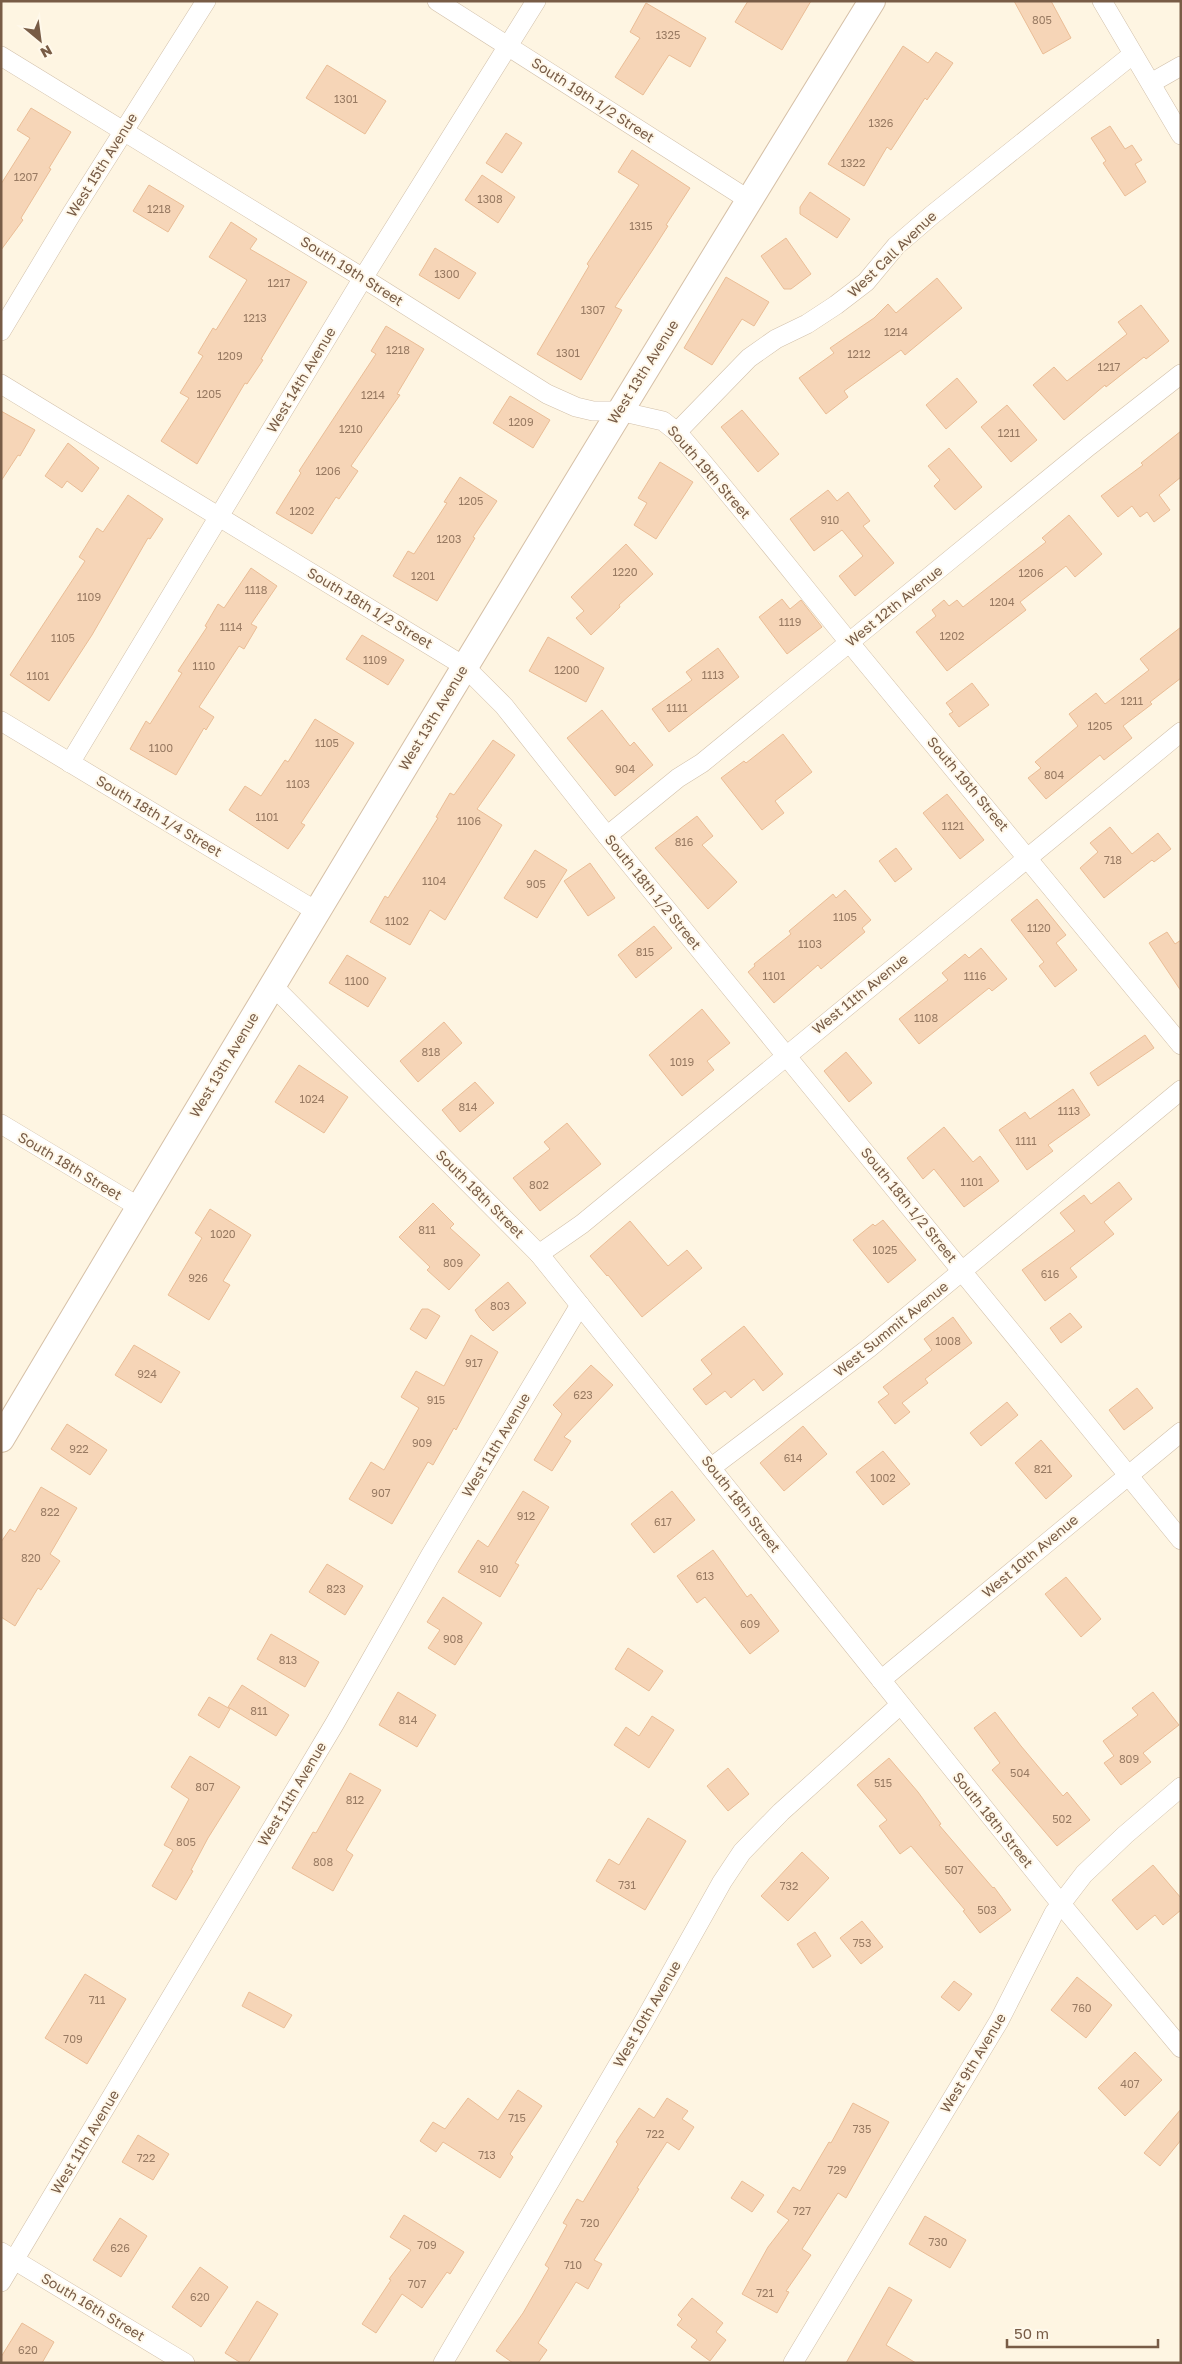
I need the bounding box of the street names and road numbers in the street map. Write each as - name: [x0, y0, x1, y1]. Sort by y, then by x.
- street label: South 19th 1/2 Street: [529, 53, 658, 146]
- street label: West 15th Avenue: [63, 110, 140, 220]
- street label: West Call Avenue: [844, 207, 940, 300]
- street label: South 19th Street: [298, 232, 407, 309]
- street label: West 13th Avenue: [604, 317, 681, 427]
- street label: West 14th Avenue: [262, 324, 339, 436]
- street label: South 19th Street: [664, 422, 754, 522]
- street label: West 12th Avenue: [842, 561, 945, 650]
- street label: South 18th 1/2 Street: [305, 563, 436, 652]
- street label: West 13th Avenue: [394, 662, 471, 773]
- street label: South 19th Street: [924, 733, 1013, 834]
- street label: South 18th 1/4 Street: [93, 771, 225, 860]
- street label: South 18th 1/2 Street: [602, 831, 705, 953]
- street label: West 11th Avenue: [808, 950, 911, 1037]
- street label: West 13th Avenue: [185, 1009, 262, 1120]
- street label: South 18th Street: [15, 1128, 125, 1203]
- street label: South 18th 1/2 Street: [858, 1144, 961, 1266]
- street label: South 18th Street: [433, 1146, 528, 1241]
- street label: West Summit Avenue: [830, 1277, 951, 1380]
- street label: West 11th Avenue: [458, 1390, 533, 1500]
- street label: South 18th Street: [698, 1452, 784, 1555]
- street label: West 10th Avenue: [978, 1510, 1081, 1601]
- street label: West 11th Avenue: [254, 1739, 329, 1849]
- street label: South 18th Street: [950, 1768, 1037, 1871]
- street label: West 10th Avenue: [609, 1957, 684, 2070]
- street label: West 9th Avenue: [936, 2010, 1009, 2116]
- street label: West 11th Avenue: [47, 2087, 122, 2197]
- street label: South 16th Street: [38, 2269, 148, 2344]

